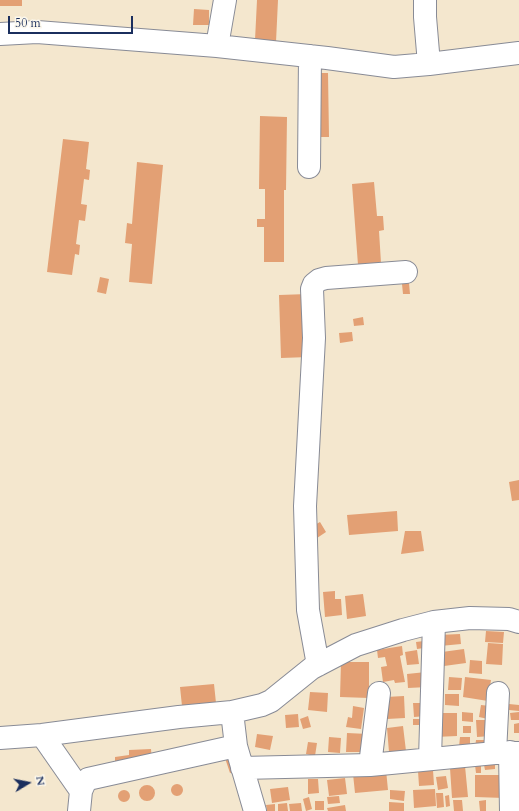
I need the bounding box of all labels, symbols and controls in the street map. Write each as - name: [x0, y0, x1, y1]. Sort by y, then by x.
- scale bar: [10, 8, 135, 34]
- text: 50 m: [15, 15, 41, 31]
- north arrow: [8, 763, 48, 803]
- text: N: [32, 775, 49, 787]

